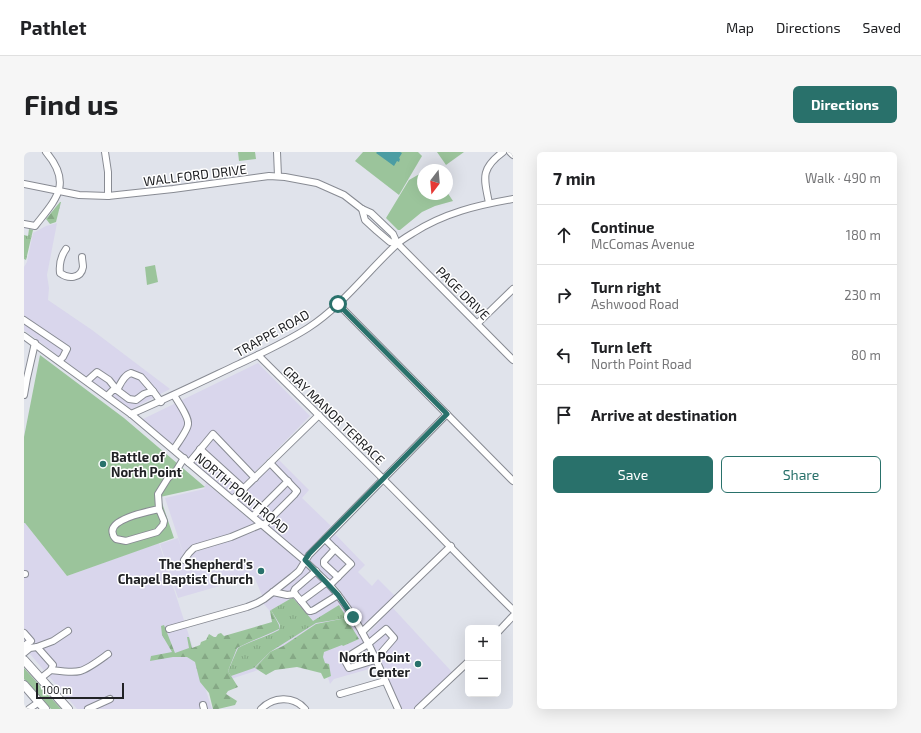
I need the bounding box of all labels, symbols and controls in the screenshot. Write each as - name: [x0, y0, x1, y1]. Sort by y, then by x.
- text: Pathlet: [20, 16, 86, 39]
- text: Map: [726, 19, 754, 36]
- text: Directions: [776, 19, 841, 36]
- text: Saved: [863, 19, 901, 36]
- button: Directions: [793, 86, 897, 123]
- text: Find us: [24, 87, 118, 121]
- street label: WALLFORD DRIVE: [142, 161, 248, 189]
- north arrow: [417, 164, 453, 200]
- text: 7 min: [553, 168, 596, 188]
- text: Walk · 490 m: [805, 170, 881, 186]
- text: Continue: [591, 218, 654, 236]
- icon: ahead: [553, 224, 575, 246]
- text: 180 m: [846, 227, 881, 243]
- text: McComas Avenue: [591, 236, 695, 252]
- street label: PAGE DRIVE: [433, 263, 493, 323]
- text: Turn right: [591, 278, 661, 296]
- icon: right: [553, 284, 575, 306]
- text: 230 m: [844, 287, 881, 303]
- route start: [329, 295, 347, 313]
- text: Ashwood Road: [591, 296, 679, 312]
- street label: TRAPPE ROAD: [232, 306, 312, 360]
- text: Turn left: [591, 338, 652, 356]
- icon: left: [553, 344, 575, 366]
- text: 80 m: [851, 347, 881, 363]
- text: North Point Road: [591, 356, 692, 372]
- street label: GRAY MANOR TERRACE: [280, 362, 388, 468]
- icon: arrive: [553, 404, 575, 426]
- text: Arrive at destination: [591, 406, 737, 424]
- place label: Battle of North Point: [111, 449, 183, 480]
- street label: NORTH POINT ROAD: [192, 449, 292, 537]
- button: Save: [553, 456, 713, 493]
- button: Share: [721, 456, 881, 493]
- marker: Battle of North Point: [98, 459, 108, 469]
- place label: The Shepherd’s Chapel Baptist Church: [118, 556, 253, 587]
- marker: The Shepherd’s Chapel Baptist Church: [256, 566, 266, 576]
- route end: [344, 608, 362, 626]
- map controls: [465, 625, 501, 697]
- button: +: [465, 625, 501, 661]
- place label: North Point Center: [339, 649, 411, 680]
- marker: North Point Center: [413, 659, 423, 669]
- button: −: [465, 661, 501, 697]
- scale bar: [36, 681, 124, 700]
- text: 100 m: [42, 683, 72, 696]

